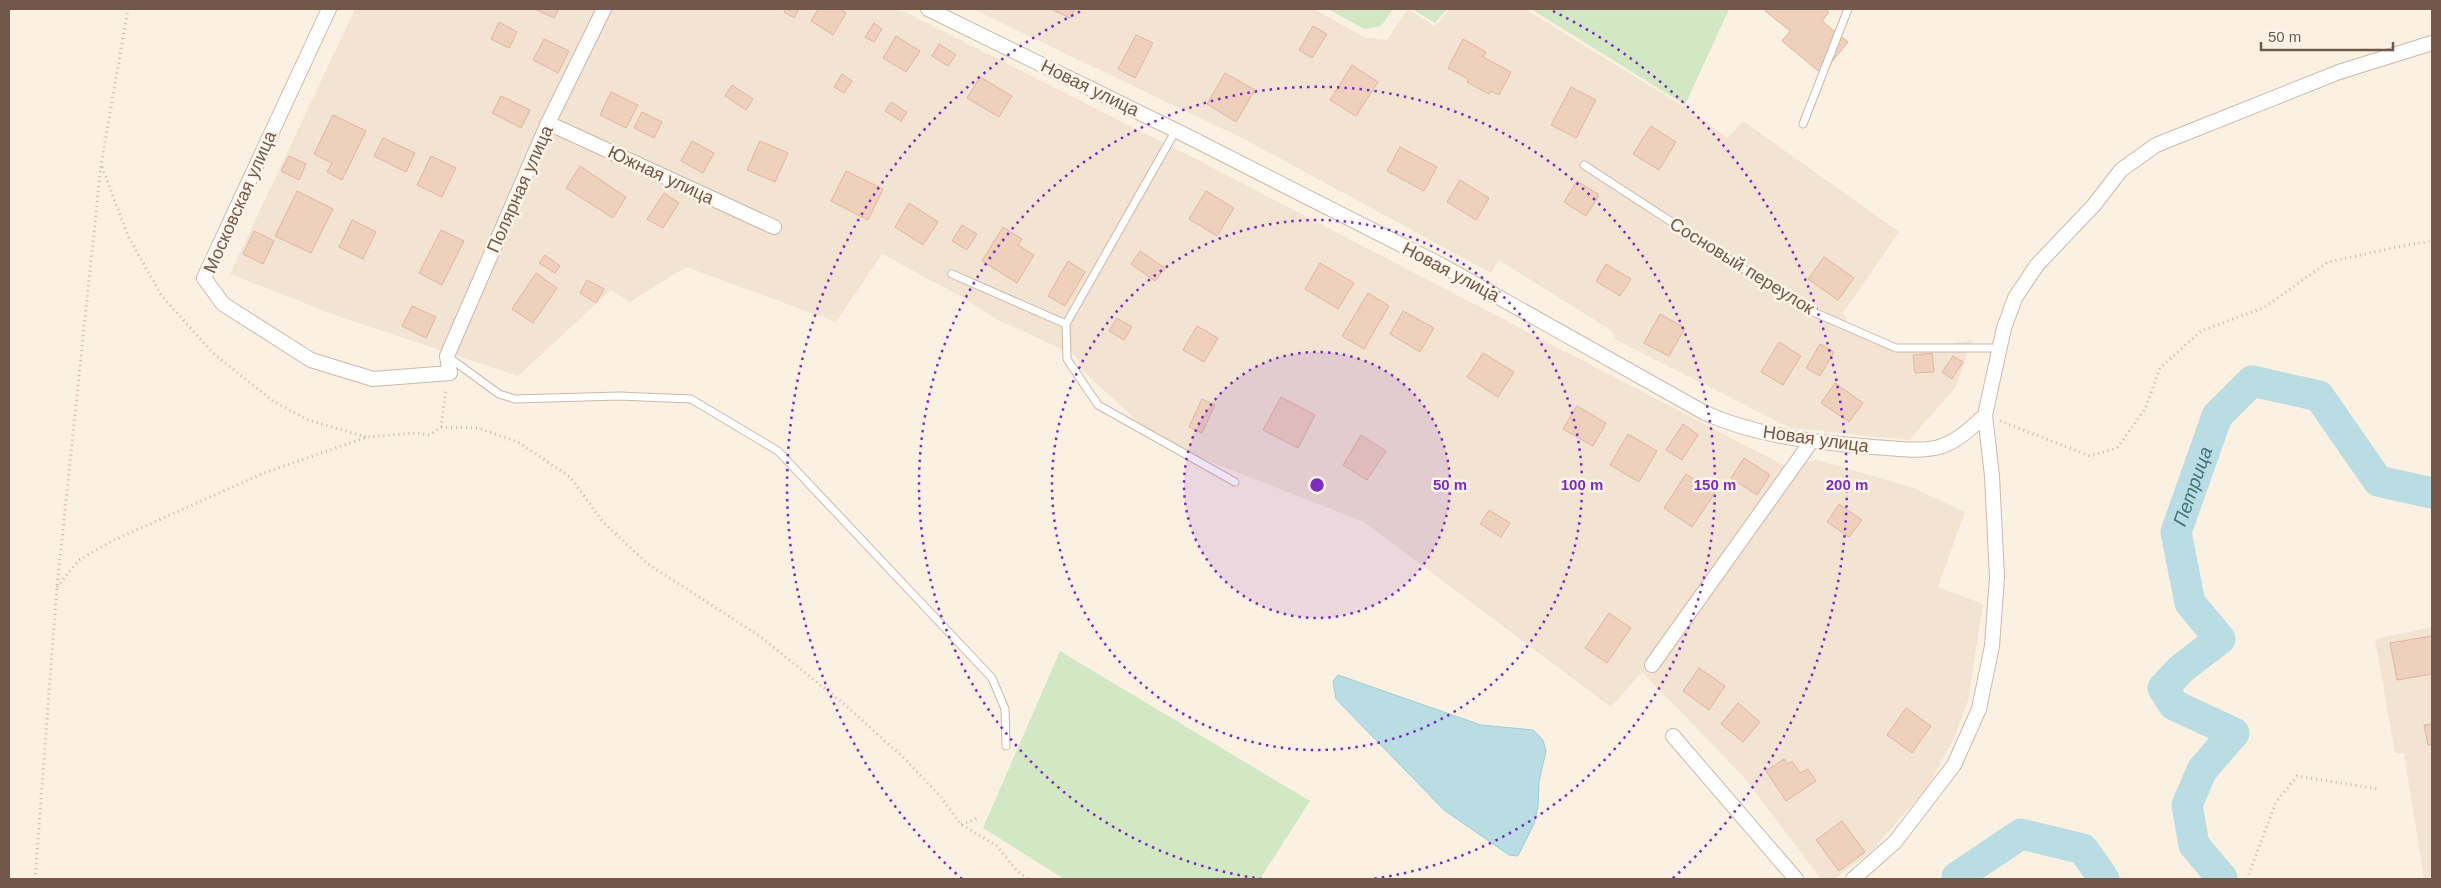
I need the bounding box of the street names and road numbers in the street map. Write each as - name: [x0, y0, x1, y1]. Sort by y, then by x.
- street label: Новая улица: [1038, 56, 1143, 121]
- street label: Полярная улица: [483, 121, 557, 256]
- street label: Московская улица: [200, 127, 281, 276]
- street label: Южная улица: [605, 142, 718, 209]
- street label: Сосновый переулок: [1666, 213, 1818, 319]
- street label: Новая улица: [1399, 238, 1504, 306]
- street label: Новая улица: [1762, 422, 1871, 456]

